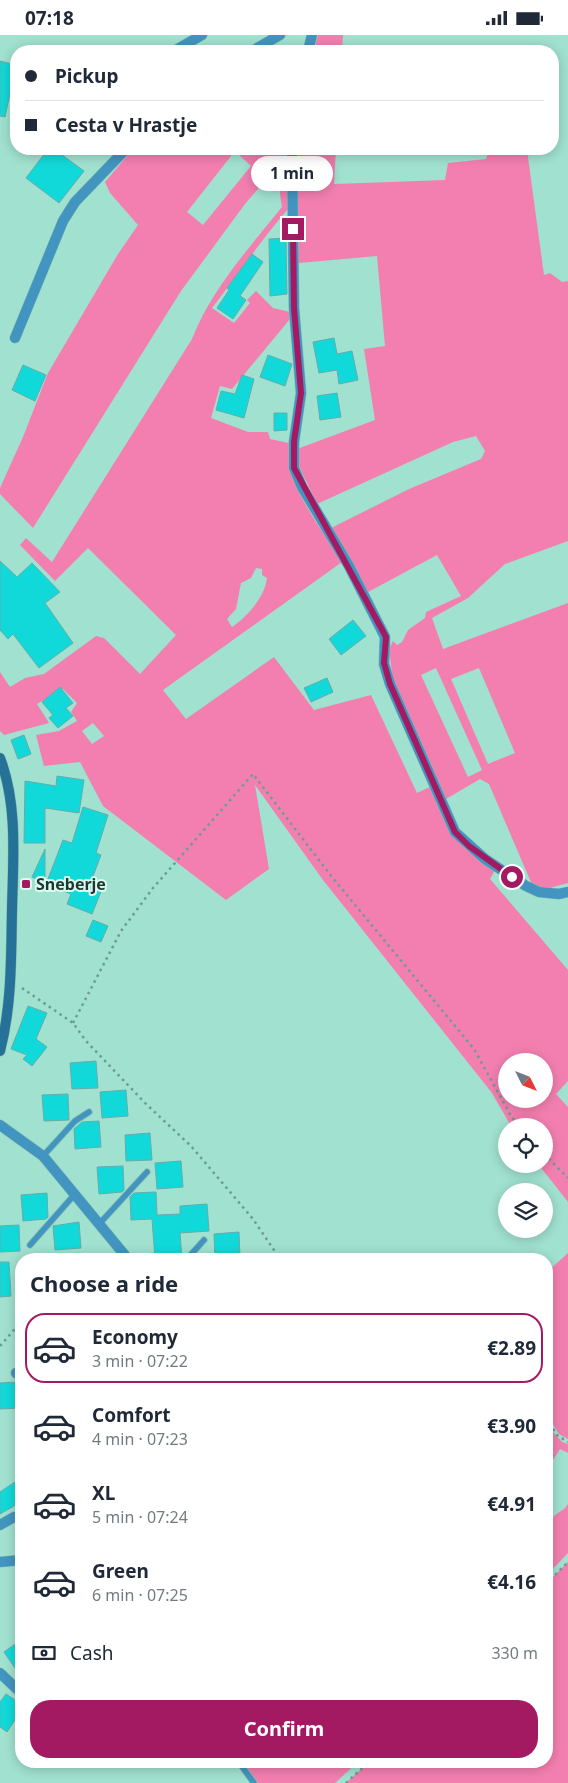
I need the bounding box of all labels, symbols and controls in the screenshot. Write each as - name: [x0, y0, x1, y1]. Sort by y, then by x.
- text: 07:18: [25, 5, 74, 31]
- text: Pickup: [55, 63, 118, 89]
- text: Cesta v Hrastje: [55, 112, 197, 138]
- callout: 1 min: [252, 156, 334, 191]
- text: 1 min: [270, 162, 314, 184]
- route end: [282, 218, 304, 240]
- route start: [501, 866, 523, 888]
- place label: Sneberje: [36, 873, 106, 895]
- marker: Sneberje: [20, 878, 32, 890]
- north arrow: [498, 1053, 552, 1107]
- map controls: [498, 1053, 553, 1238]
- button: locate: [498, 1118, 553, 1173]
- button: layers: [498, 1183, 553, 1238]
- text: Choose a ride: [30, 1268, 178, 1298]
- text: Economy: [92, 1324, 178, 1350]
- icon: car: [32, 1326, 77, 1371]
- text: €2.89: [487, 1335, 536, 1361]
- text: 3 min · 07:22: [92, 1350, 188, 1372]
- text: Comfort: [92, 1402, 171, 1428]
- icon: car: [32, 1404, 77, 1449]
- text: €3.90: [487, 1413, 536, 1439]
- text: 4 min · 07:23: [92, 1428, 188, 1450]
- text: XL: [92, 1480, 115, 1506]
- icon: car: [32, 1482, 77, 1527]
- text: €4.91: [487, 1491, 536, 1517]
- text: 5 min · 07:24: [92, 1506, 188, 1528]
- text: Green: [92, 1558, 149, 1584]
- icon: car: [32, 1560, 77, 1605]
- text: €4.16: [487, 1569, 536, 1595]
- text: 6 min · 07:25: [92, 1584, 188, 1606]
- icon: cash: [30, 1639, 58, 1667]
- text: Cash: [70, 1640, 114, 1666]
- text: 330 m: [491, 1642, 538, 1664]
- button: Confirm: [30, 1700, 538, 1758]

